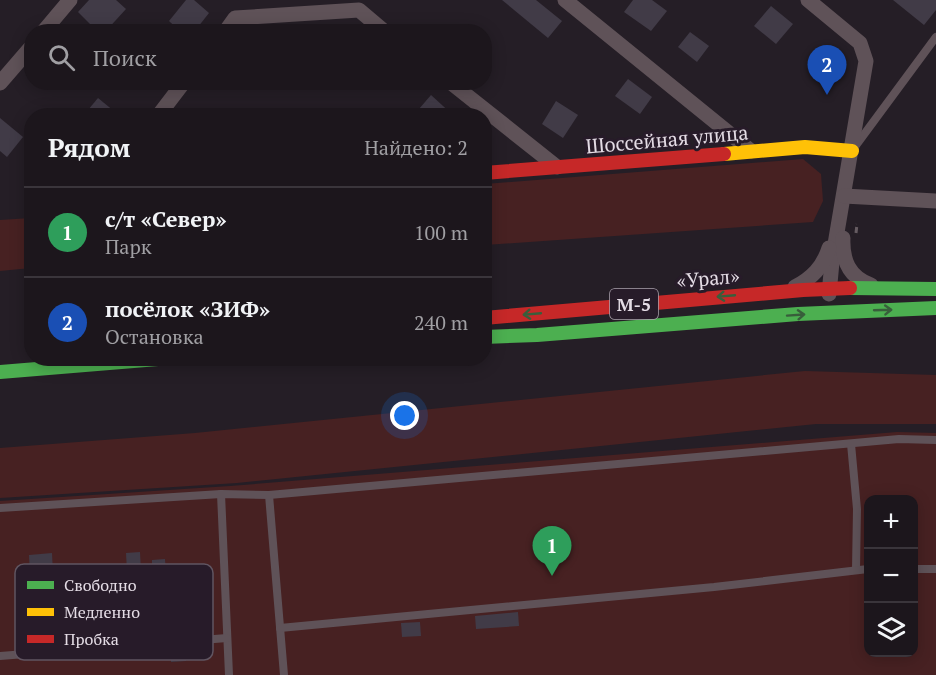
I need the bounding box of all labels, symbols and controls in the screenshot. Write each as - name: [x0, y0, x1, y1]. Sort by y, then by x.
- search box: [24, 24, 492, 90]
- icon: search: [45, 41, 78, 74]
- text: Поиск: [93, 43, 157, 72]
- pin: 2: [808, 46, 846, 95]
- street label: Шоссейная улица: [585, 118, 749, 160]
- text: Рядом: [48, 130, 131, 164]
- text: Найдено: 2: [364, 134, 468, 161]
- text: с/т «Север»: [105, 204, 227, 233]
- text: 1: [62, 219, 73, 246]
- text: 100 m: [414, 219, 468, 246]
- text: Парк: [105, 233, 152, 260]
- street label: «Урал»: [675, 262, 741, 294]
- road number: М-5: [610, 289, 658, 319]
- one-way arrow: [717, 291, 737, 302]
- text: посёлок «ЗИФ»: [105, 294, 270, 323]
- one-way arrow: [872, 304, 892, 316]
- text: 2: [62, 309, 73, 336]
- text: 240 m: [414, 309, 468, 336]
- one-way arrow: [522, 309, 542, 320]
- one-way arrow: [785, 309, 805, 320]
- text: Остановка: [105, 323, 204, 350]
- your location: [390, 401, 419, 430]
- map controls: [864, 495, 918, 657]
- button: +: [864, 495, 918, 549]
- pin: 1: [532, 526, 572, 576]
- button: −: [864, 549, 918, 603]
- legend: [15, 564, 213, 660]
- text: Свободно: [64, 574, 137, 596]
- text: Медленно: [64, 601, 140, 623]
- button: layers: [864, 603, 918, 657]
- text: Пробка: [64, 628, 119, 650]

